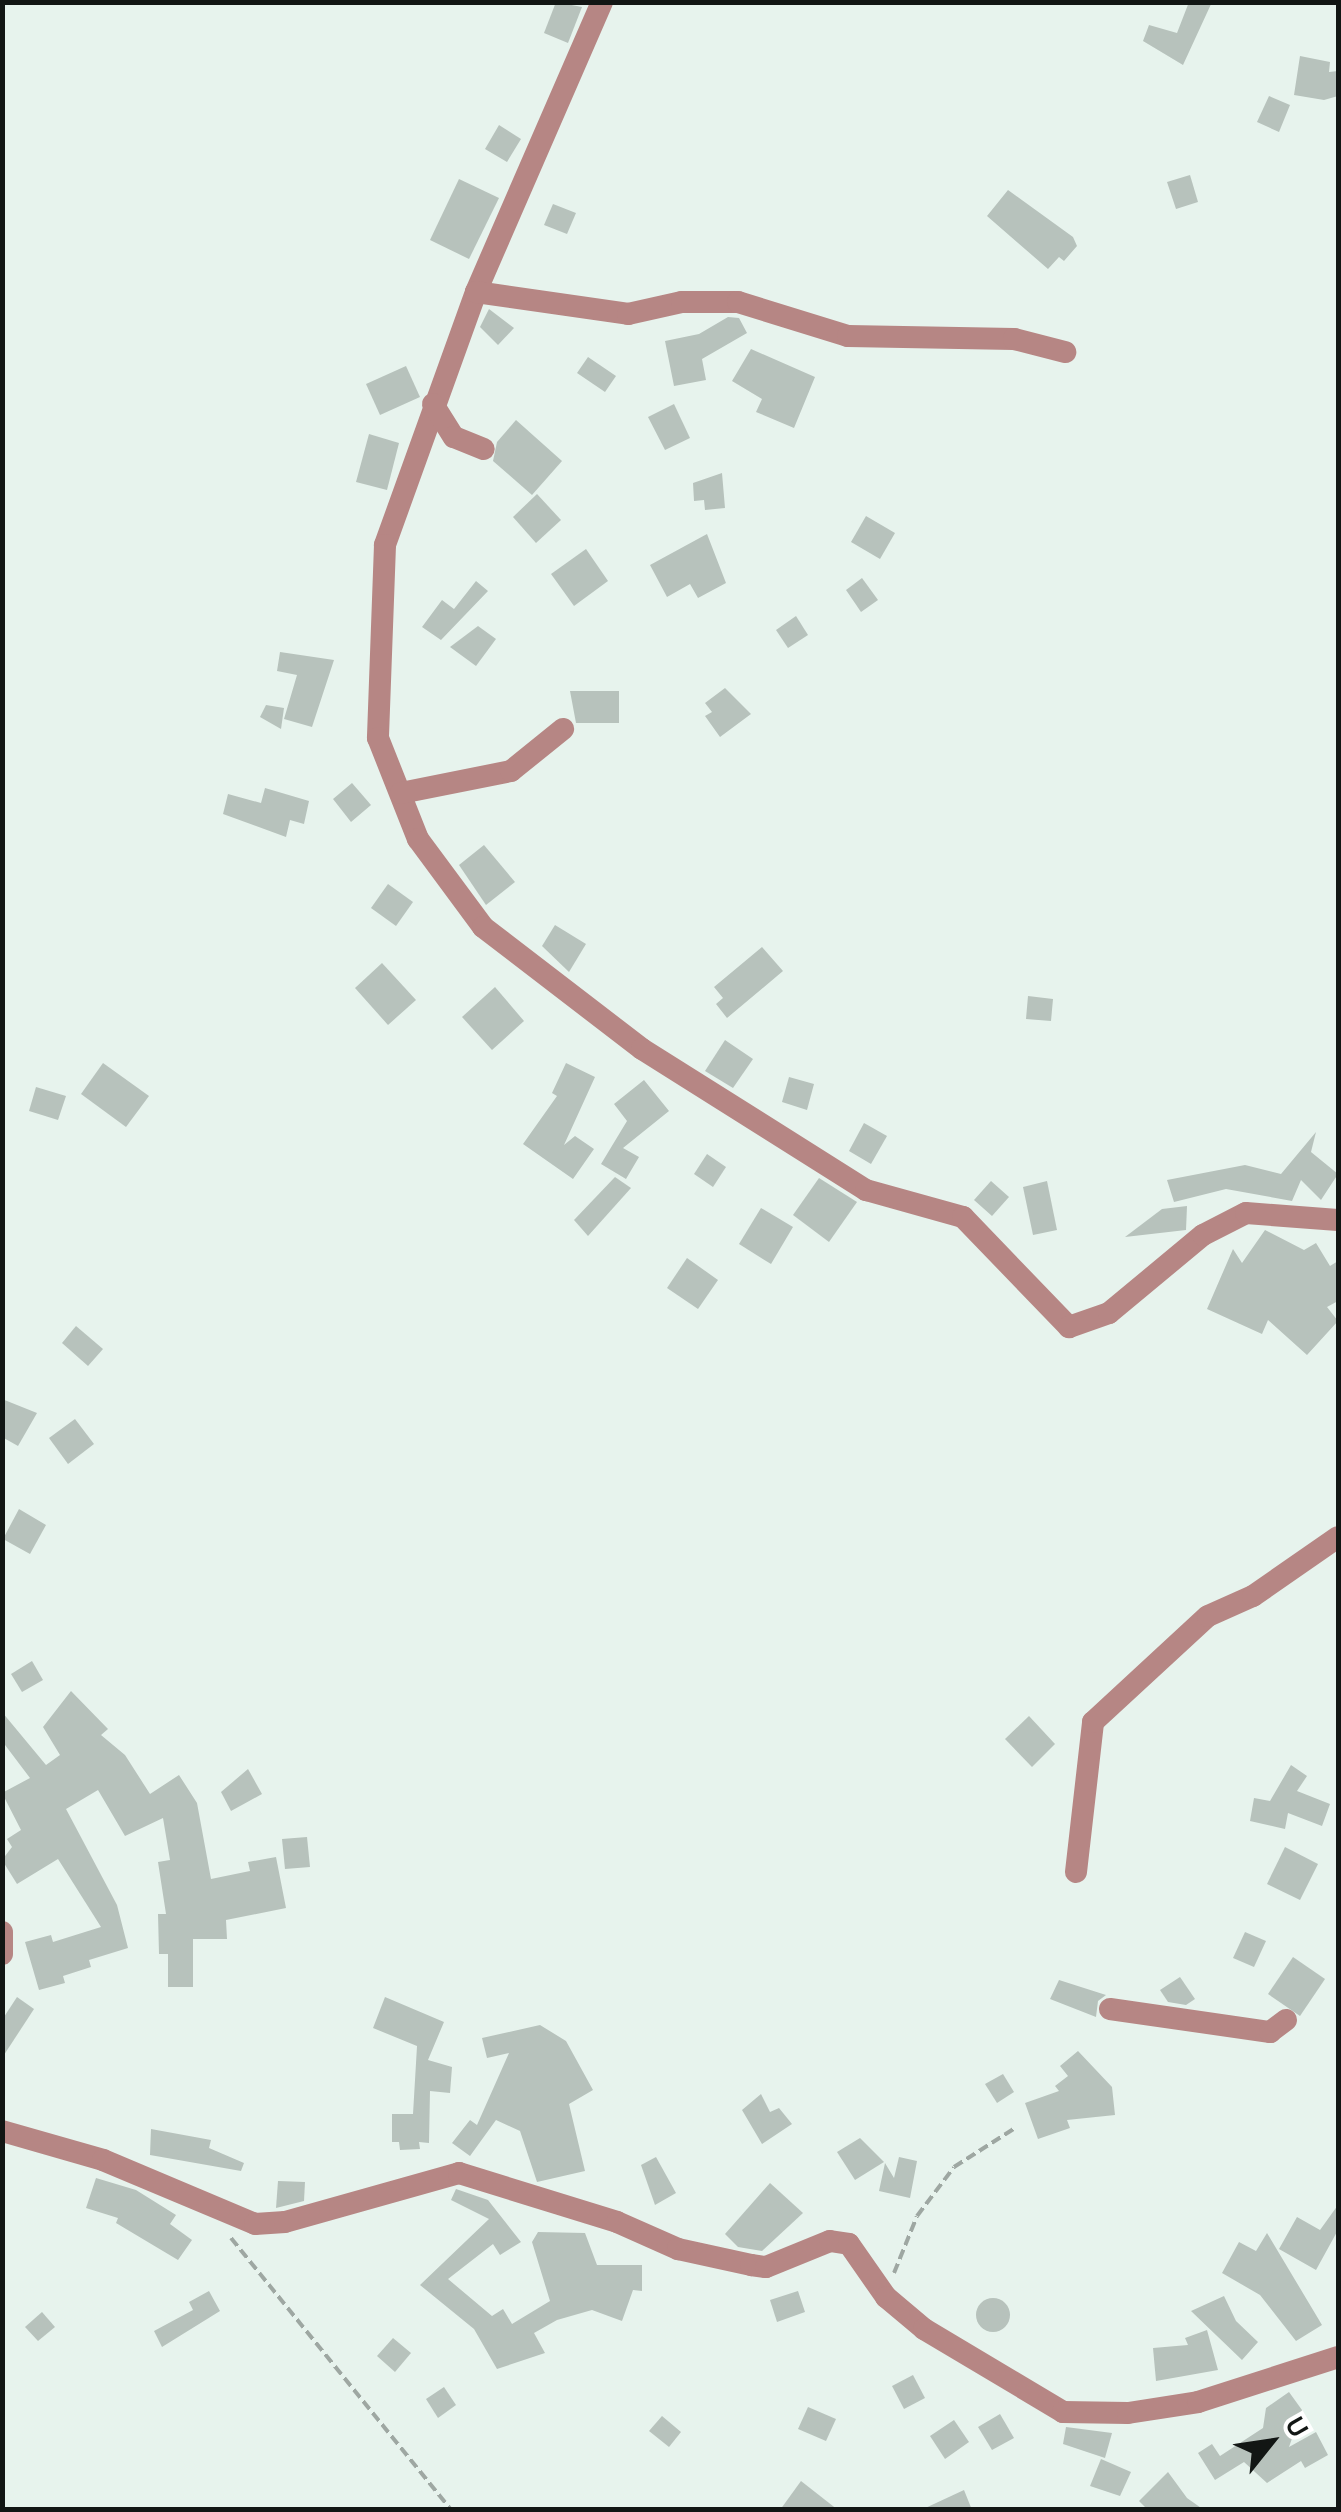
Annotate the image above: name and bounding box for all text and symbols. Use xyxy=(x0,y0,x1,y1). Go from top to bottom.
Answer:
north arrow xyxy=(1221,2392,1321,2492)
text: U xyxy=(1278,2410,1317,2443)

